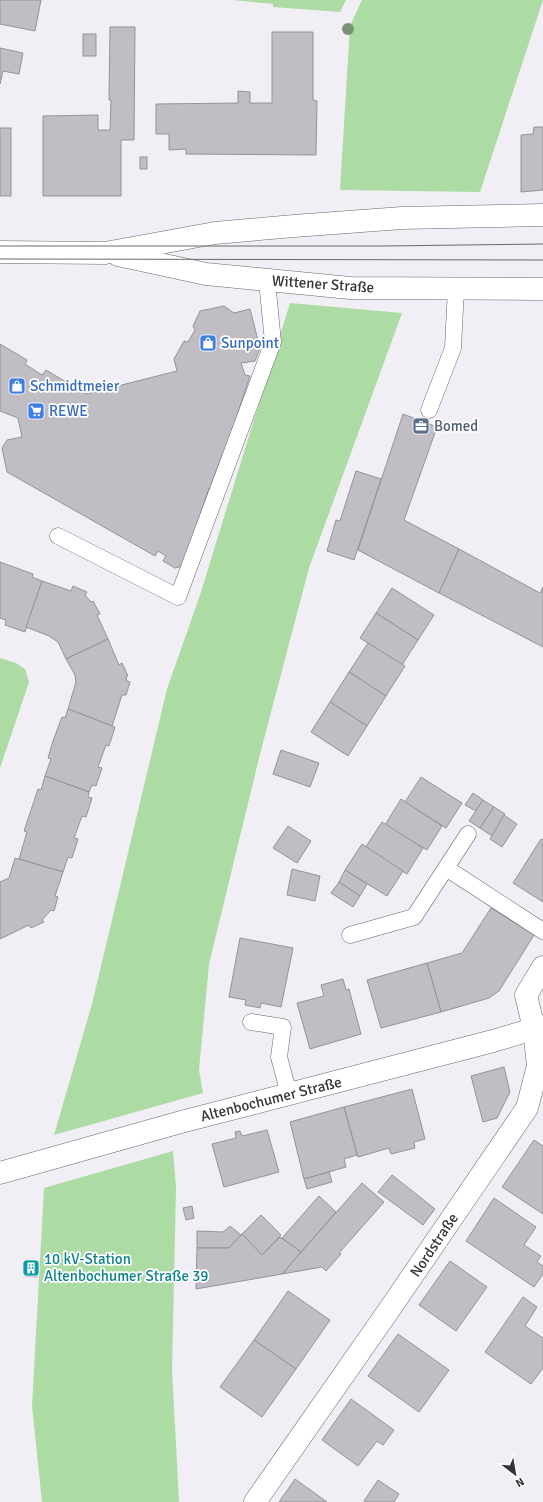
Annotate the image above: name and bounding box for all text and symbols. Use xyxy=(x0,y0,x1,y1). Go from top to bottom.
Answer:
street label: Wittener Straße xyxy=(271,271,375,297)
shop icon: Sunpoint xyxy=(198,333,218,353)
place label: Sunpoint xyxy=(221,334,279,352)
shop icon: Schmidtmeier xyxy=(7,376,27,396)
place label: Schmidtmeier xyxy=(30,377,120,395)
supermarket icon: REWE xyxy=(26,401,46,421)
place label: REWE xyxy=(49,402,88,420)
office icon: Bomed xyxy=(411,416,431,436)
place label: Bomed xyxy=(434,417,478,435)
street label: Altenbochumer Straße xyxy=(199,1073,343,1125)
street label: Nordstraße xyxy=(406,1210,462,1280)
place label: 10 kV-Station Altenbochumer Straße 39 xyxy=(44,1250,208,1285)
building icon: 10 kV-Station Altenbochumer Straße 39 xyxy=(21,1258,41,1278)
north arrow xyxy=(495,1454,535,1494)
text: N xyxy=(513,1475,527,1490)

